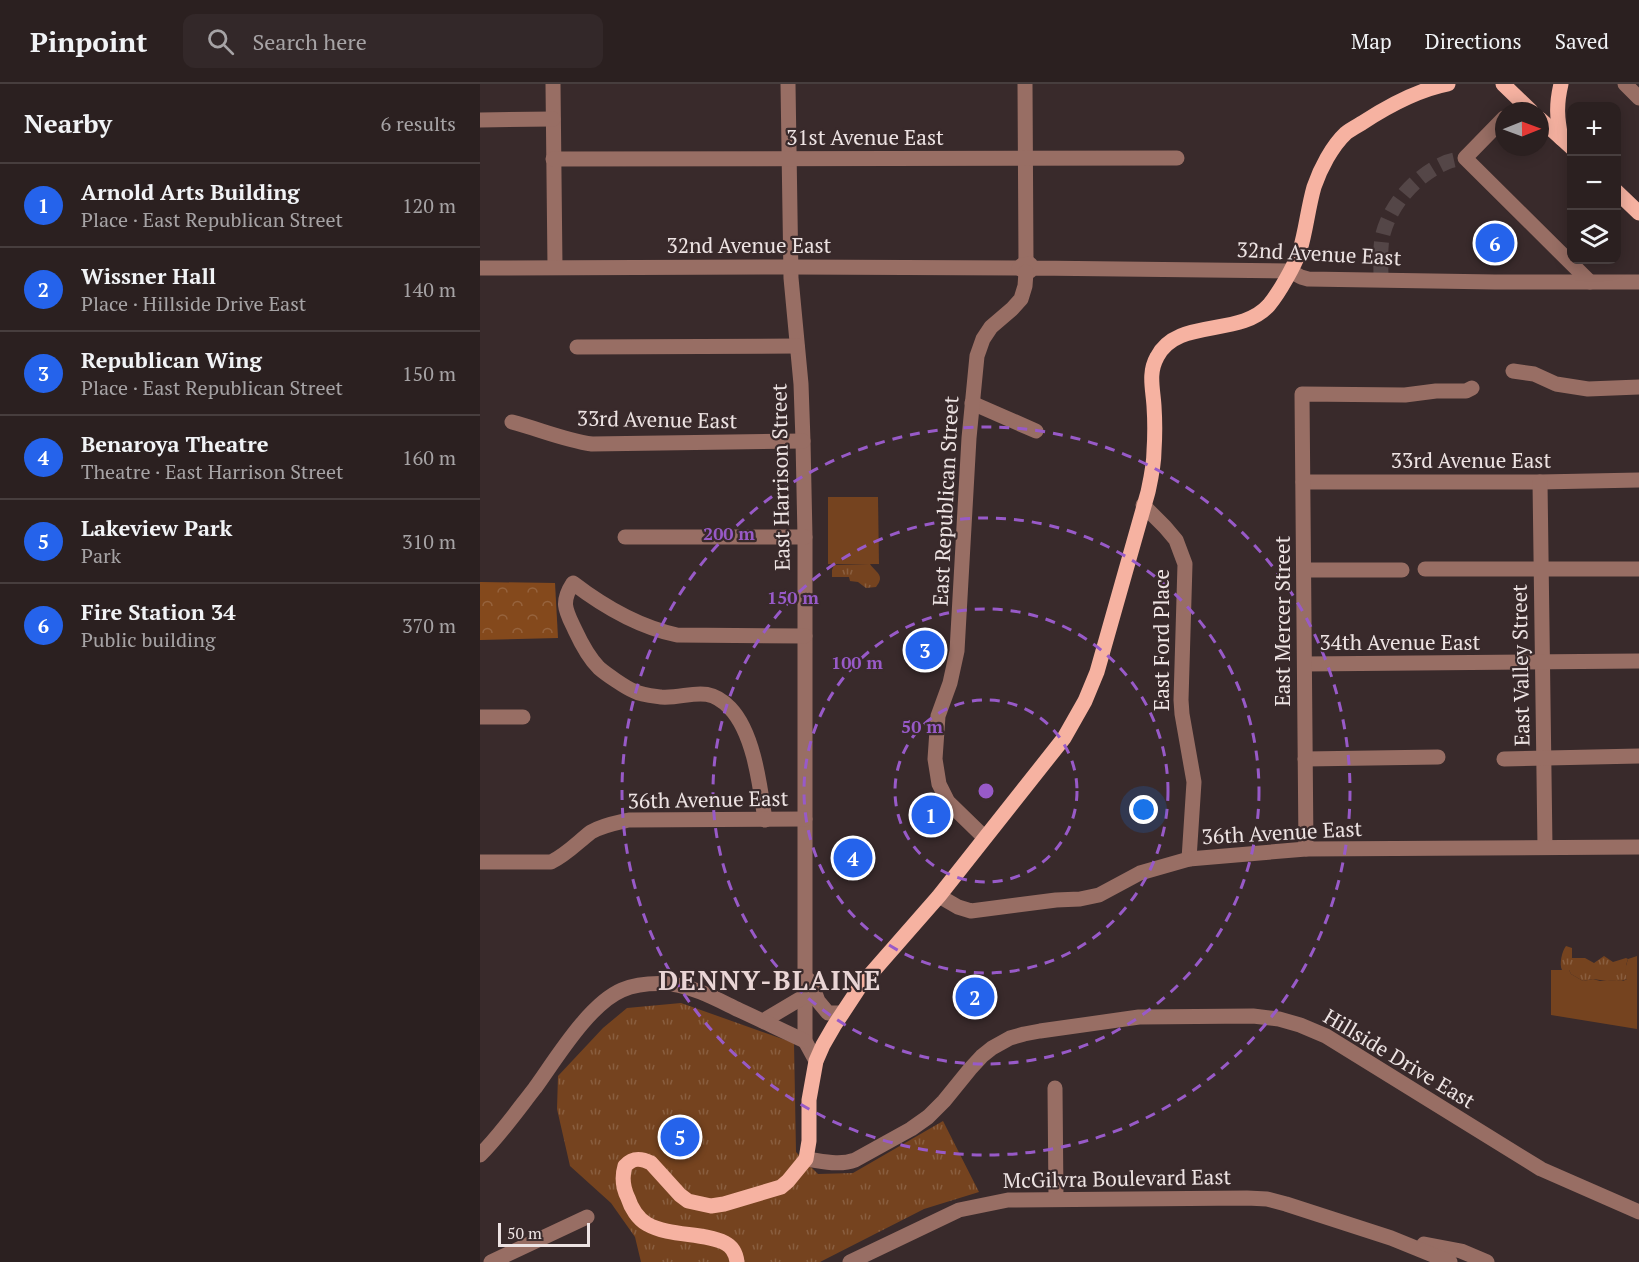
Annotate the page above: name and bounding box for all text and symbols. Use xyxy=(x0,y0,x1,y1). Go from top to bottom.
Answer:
search box xyxy=(183,14,603,68)
text: Pinpoint xyxy=(30,23,147,60)
icon: search xyxy=(204,25,237,58)
text: Search here xyxy=(252,27,367,56)
text: Map xyxy=(1351,27,1392,55)
text: Directions xyxy=(1425,27,1522,55)
text: Saved xyxy=(1555,27,1609,55)
north arrow xyxy=(1495,102,1549,156)
map controls xyxy=(1567,102,1621,264)
button: + xyxy=(1567,102,1621,156)
text: Nearby xyxy=(24,106,112,140)
text: 6 results xyxy=(381,110,456,137)
street label: 31st Avenue East xyxy=(786,123,944,151)
button: − xyxy=(1567,156,1621,210)
text: Arnold Arts Building xyxy=(81,177,300,206)
text: 1 xyxy=(38,192,49,219)
text: 120 m xyxy=(402,192,456,219)
text: Place · East Republican Street xyxy=(81,206,343,233)
button: layers xyxy=(1567,210,1621,264)
pin: 6 xyxy=(1476,220,1514,266)
street label: 32nd Avenue East xyxy=(667,231,832,259)
street label: 32nd Avenue East xyxy=(1236,235,1402,271)
text: Wissner Hall xyxy=(81,261,216,290)
text: 2 xyxy=(38,276,49,303)
text: 140 m xyxy=(402,276,456,303)
text: Place · Hillside Drive East xyxy=(81,290,306,317)
text: Republican Wing xyxy=(81,345,262,374)
text: 3 xyxy=(38,360,49,387)
text: 150 m xyxy=(402,360,456,387)
text: Place · East Republican Street xyxy=(81,374,343,401)
street label: East Harrison Street xyxy=(764,383,796,571)
street label: East Republican Street xyxy=(926,395,964,607)
street label: 33rd Avenue East xyxy=(577,404,738,434)
text: Benaroya Theatre xyxy=(81,429,268,458)
text: 4 xyxy=(38,444,49,471)
text: 160 m xyxy=(402,444,456,471)
street label: 33rd Avenue East xyxy=(1391,446,1551,474)
text: Theatre · East Harrison Street xyxy=(81,458,344,485)
text: Lakeview Park xyxy=(81,513,232,542)
text: 200 m xyxy=(703,521,755,545)
text: 5 xyxy=(38,528,49,555)
text: 310 m xyxy=(402,528,456,555)
street label: East Mercer Street xyxy=(1268,535,1296,706)
text: Park xyxy=(81,542,121,569)
street label: East Ford Place xyxy=(1147,569,1175,711)
street label: East Valley Street xyxy=(1505,584,1535,746)
text: 150 m xyxy=(767,585,819,609)
text: Fire Station 34 xyxy=(81,597,236,626)
text: 6 xyxy=(38,612,49,639)
text: 370 m xyxy=(402,612,456,639)
text: Public building xyxy=(81,626,215,653)
pin: 3 xyxy=(906,628,944,672)
street label: 34th Avenue East xyxy=(1320,628,1481,656)
text: 100 m xyxy=(831,650,883,674)
text: 50 m xyxy=(901,714,943,738)
centre of rings xyxy=(976,781,996,801)
street label: 36th Avenue East xyxy=(627,784,789,814)
pin: 1 xyxy=(912,792,950,838)
your location xyxy=(1129,795,1158,824)
street label: 36th Avenue East xyxy=(1201,814,1363,850)
pin: 4 xyxy=(834,836,872,880)
district label: DENNY-BLAINE xyxy=(658,962,882,998)
pin: 2 xyxy=(956,974,994,1020)
street label: Hillside Drive East xyxy=(1319,1002,1481,1115)
pin: 5 xyxy=(660,1114,700,1160)
street label: McGilvra Boulevard East xyxy=(1003,1162,1232,1194)
scale bar xyxy=(498,1220,590,1248)
text: 50 m xyxy=(507,1222,542,1244)

